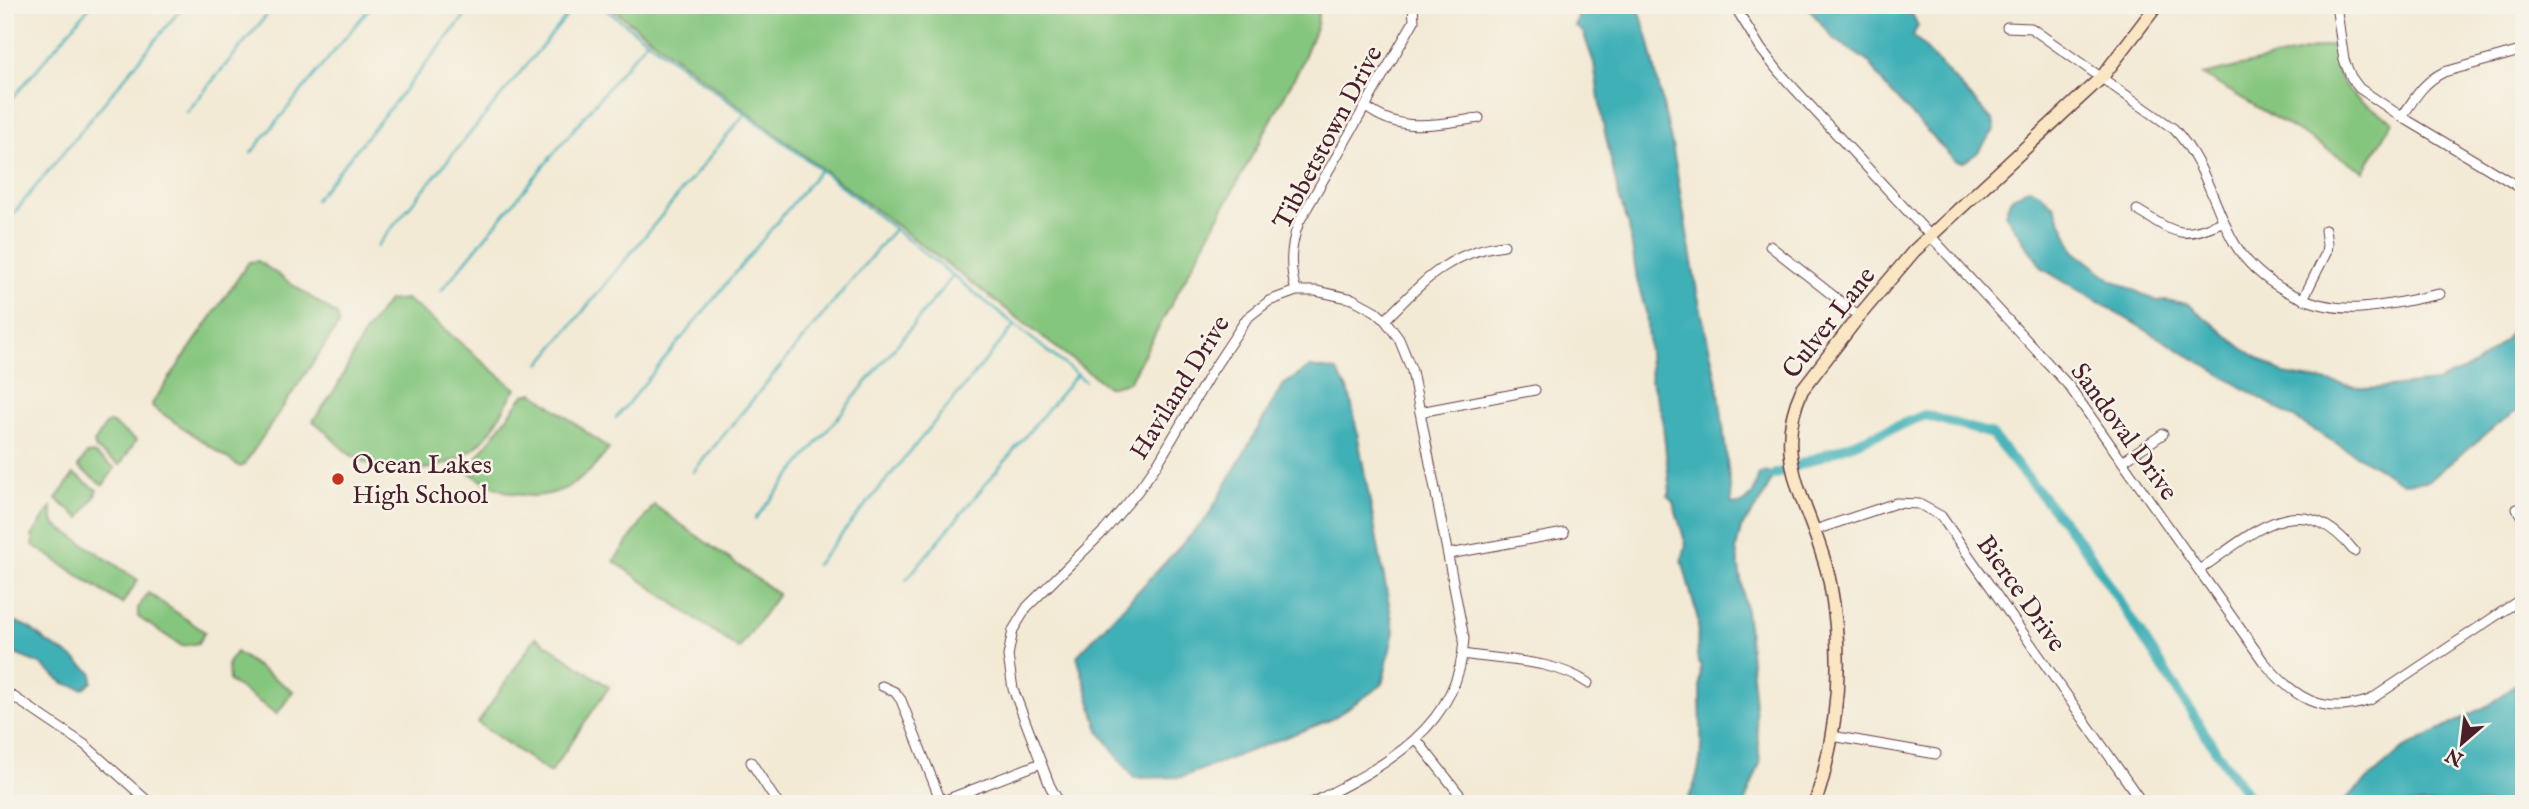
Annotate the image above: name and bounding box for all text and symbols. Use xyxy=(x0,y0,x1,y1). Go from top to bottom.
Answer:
street label: Tibbetstown Drive xyxy=(1266,40,1391,235)
street label: Culver Lane xyxy=(1775,260,1883,385)
street label: Haviland Drive xyxy=(1123,309,1238,466)
street label: Sandoval Drive xyxy=(2063,357,2185,507)
place label: Ocean Lakes High School xyxy=(352,449,492,512)
marker: Ocean Lakes High School xyxy=(330,471,346,487)
street label: Bierce Drive xyxy=(1969,529,2073,659)
north arrow xyxy=(2428,708,2498,778)
text: N xyxy=(2442,742,2469,771)

